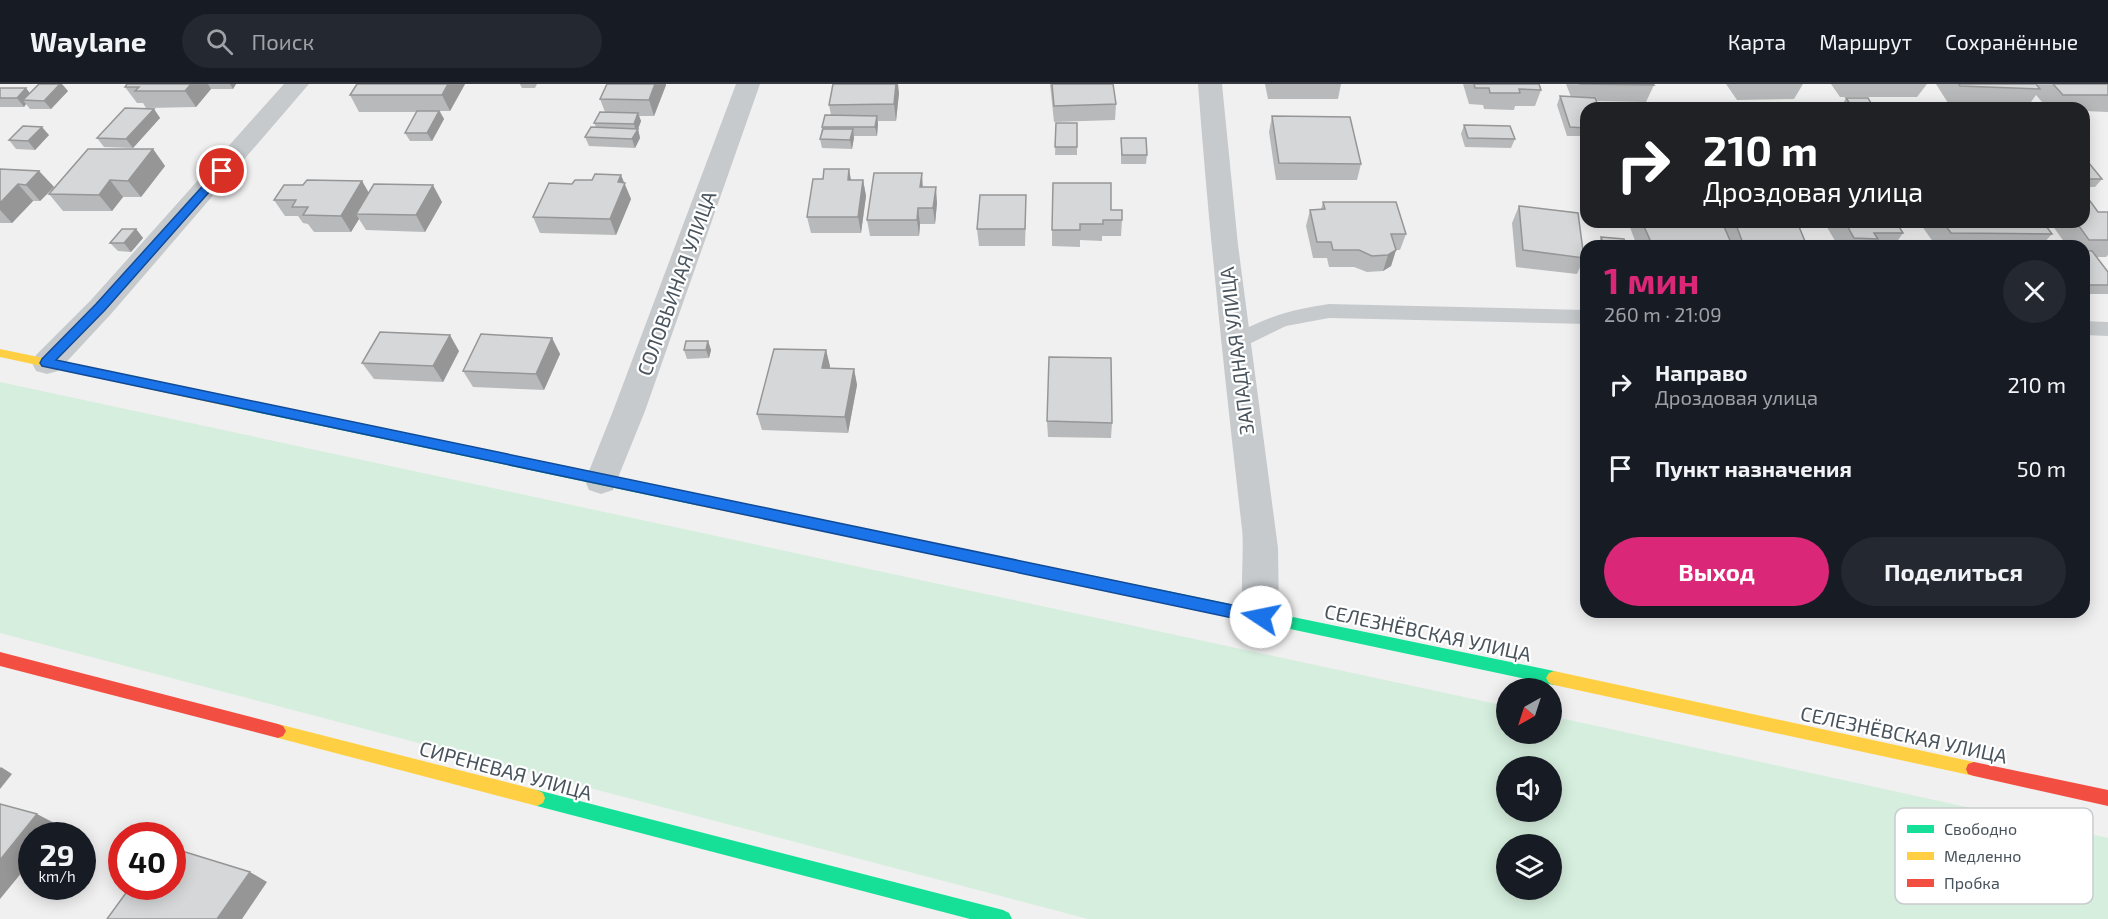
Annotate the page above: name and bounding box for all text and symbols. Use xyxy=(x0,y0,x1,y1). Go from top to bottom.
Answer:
search box xyxy=(182,14,602,68)
text: Waylane xyxy=(30,24,146,58)
icon: search xyxy=(203,25,236,58)
text: Поиск xyxy=(251,28,314,54)
text: Карта xyxy=(1728,29,1786,54)
text: Маршрут xyxy=(1819,29,1912,54)
text: Сохранённые xyxy=(1945,29,2078,54)
text: 210 m xyxy=(1703,124,1818,174)
icon: right xyxy=(1604,126,1682,204)
pin xyxy=(196,145,247,196)
icon: arrive xyxy=(205,154,238,187)
text: Дроздовая улица xyxy=(1703,175,1923,207)
street label: СОЛОВЬИНАЯ УЛИЦА xyxy=(631,187,721,379)
text: 1 мин xyxy=(1604,258,1699,301)
button: close xyxy=(2003,260,2066,323)
street label: ЗАПАДНАЯ УЛИЦА xyxy=(1214,265,1258,436)
text: 260 m · 21:09 xyxy=(1604,302,1722,326)
text: Направо xyxy=(1655,359,1748,385)
icon: right xyxy=(1604,368,1637,401)
text: 210 m xyxy=(2007,371,2066,397)
text: Дроздовая улица xyxy=(1655,385,1818,409)
icon: arrive xyxy=(1604,452,1637,485)
text: Пункт назначения xyxy=(1655,455,1852,481)
text: 50 m xyxy=(2017,455,2066,481)
button: Выход xyxy=(1604,537,1829,606)
button: Поделиться xyxy=(1841,537,2066,606)
position arrow xyxy=(1229,585,1293,649)
street label: СЕЛЕЗНЁВСКАЯ УЛИЦА xyxy=(1322,598,1534,666)
north arrow xyxy=(1496,678,1562,744)
map controls xyxy=(1496,678,1562,900)
street label: СЕЛЕЗНЁВСКАЯ УЛИЦА xyxy=(1798,700,2010,768)
street label: СИРЕНЕВАЯ УЛИЦА xyxy=(417,735,596,805)
button: sound xyxy=(1496,756,1562,822)
legend xyxy=(1895,808,2093,904)
text: Свободно xyxy=(1944,819,2017,838)
speed limit sign: 40 xyxy=(108,822,186,900)
button: layers xyxy=(1496,834,1562,900)
text: 29 xyxy=(39,836,75,872)
text: Медленно xyxy=(1944,846,2021,865)
text: km/h xyxy=(38,867,76,885)
text: Пробка xyxy=(1944,873,2000,892)

